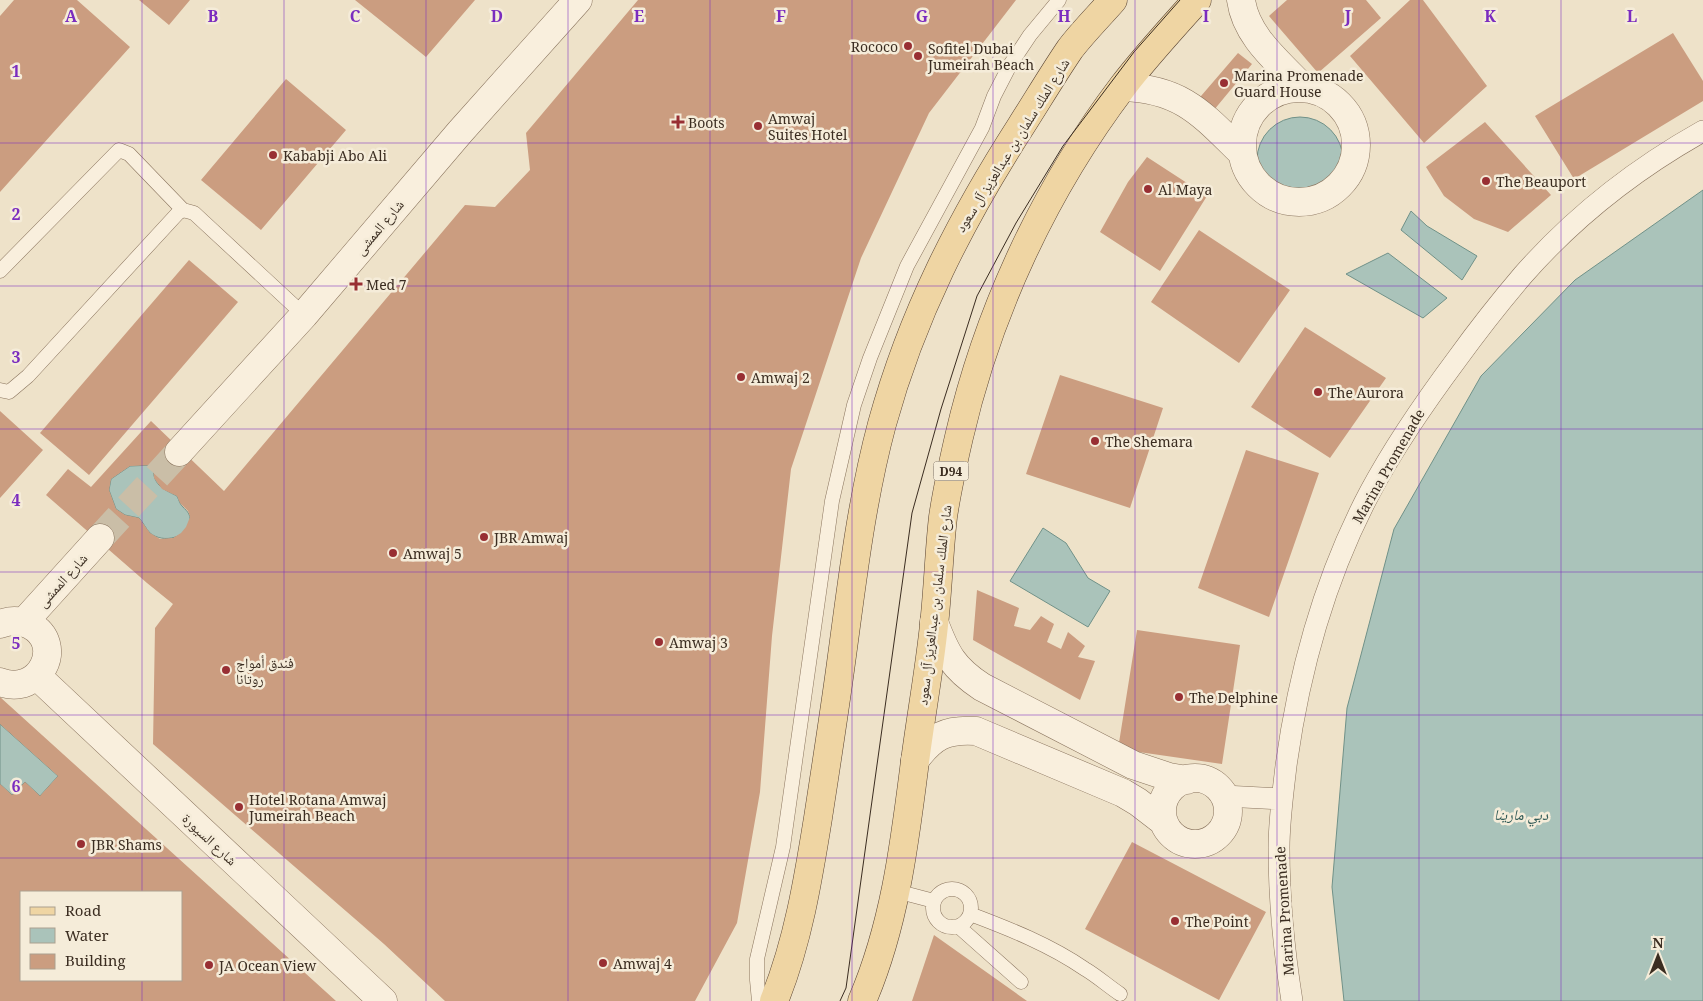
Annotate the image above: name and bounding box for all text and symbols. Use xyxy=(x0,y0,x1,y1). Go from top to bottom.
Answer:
text: A xyxy=(65,5,78,27)
text: B xyxy=(208,5,219,27)
text: C xyxy=(350,5,361,27)
text: D xyxy=(491,5,503,27)
text: E xyxy=(634,5,644,27)
text: F xyxy=(776,5,786,27)
text: G xyxy=(916,5,928,27)
text: H xyxy=(1057,5,1071,27)
text: I xyxy=(1203,5,1209,27)
text: J xyxy=(1344,5,1352,27)
text: K xyxy=(1484,5,1496,27)
text: L xyxy=(1627,5,1637,27)
place label: Rococo xyxy=(851,37,898,56)
place label: Sofitel Dubai Jumeirah Beach xyxy=(927,39,1034,74)
marker: Rococo xyxy=(902,40,914,52)
marker: Sofitel Dubai Jumeirah Beach xyxy=(912,50,924,62)
street label: شارع الملك سلمان بن عبدالعزيز آل سعود xyxy=(951,55,1074,236)
text: 1 xyxy=(11,60,21,82)
place label: Marina Promenade Guard House xyxy=(1234,66,1364,101)
marker: Marina Promenade Guard House xyxy=(1218,77,1230,89)
place label: Amwaj Suites Hotel xyxy=(768,109,848,144)
place label: Boots xyxy=(688,113,725,132)
marker: Boots xyxy=(672,116,684,128)
marker: Amwaj Suites Hotel xyxy=(752,120,764,132)
place label: Kababji Abo Ali xyxy=(283,146,387,165)
marker: Kababji Abo Ali xyxy=(267,149,279,161)
place label: The Beauport xyxy=(1496,172,1586,191)
marker: The Beauport xyxy=(1480,175,1492,187)
place label: Al Maya xyxy=(1158,180,1212,199)
marker: Al Maya xyxy=(1142,183,1154,195)
street label: شارع الممشى xyxy=(350,195,409,259)
text: 2 xyxy=(11,203,21,225)
place label: Med 7 xyxy=(366,275,407,294)
marker: Med 7 xyxy=(350,278,362,290)
text: 3 xyxy=(11,346,21,368)
place label: Amwaj 2 xyxy=(751,368,810,387)
marker: Amwaj 2 xyxy=(735,371,747,383)
place label: The Aurora xyxy=(1328,383,1404,402)
marker: The Aurora xyxy=(1312,386,1324,398)
street label: Marina Promenade xyxy=(1347,405,1429,527)
place label: The Shemara xyxy=(1105,432,1193,451)
marker: The Shemara xyxy=(1089,435,1101,447)
road number: D94 xyxy=(934,462,968,481)
text: 4 xyxy=(11,489,21,511)
street label: شارع الملك سلمان بن عبدالعزيز آل سعود xyxy=(912,504,957,706)
place label: JBR Amwaj xyxy=(493,528,568,547)
marker: JBR Amwaj xyxy=(478,531,490,543)
place label: Amwaj 5 xyxy=(403,544,462,563)
marker: Amwaj 5 xyxy=(387,547,399,559)
street label: شارع الممشى xyxy=(33,549,92,612)
text: 5 xyxy=(11,632,21,654)
place label: Amwaj 3 xyxy=(669,633,728,652)
marker: Amwaj 3 xyxy=(653,636,665,648)
place label: فندق أمواج روتانا xyxy=(236,653,294,688)
marker: فندق أمواج روتانا xyxy=(220,664,232,676)
place label: The Delphine xyxy=(1189,688,1278,707)
marker: The Delphine xyxy=(1173,691,1185,703)
text: 6 xyxy=(11,775,21,797)
place label: Hotel Rotana Amwaj Jumeirah Beach xyxy=(248,790,386,825)
marker: Hotel Rotana Amwaj Jumeirah Beach xyxy=(233,801,245,813)
water label: دبي مارينا xyxy=(1494,804,1549,827)
street label: شارع السيورة xyxy=(178,809,242,870)
place label: JBR Shams xyxy=(90,835,162,854)
marker: JBR Shams xyxy=(75,838,87,850)
street label: Marina Promenade xyxy=(1270,846,1298,976)
legend xyxy=(20,891,182,981)
text: Road xyxy=(65,900,101,920)
place label: The Point xyxy=(1185,912,1249,931)
marker: The Point xyxy=(1169,915,1181,927)
text: Water xyxy=(65,925,108,945)
north arrow xyxy=(1633,931,1683,981)
text: N xyxy=(1652,933,1664,952)
text: Building xyxy=(65,950,126,970)
place label: Amwaj 4 xyxy=(613,954,672,973)
place label: JA Ocean View xyxy=(218,956,317,975)
marker: Amwaj 4 xyxy=(597,957,609,969)
marker: JA Ocean View xyxy=(203,959,215,971)

